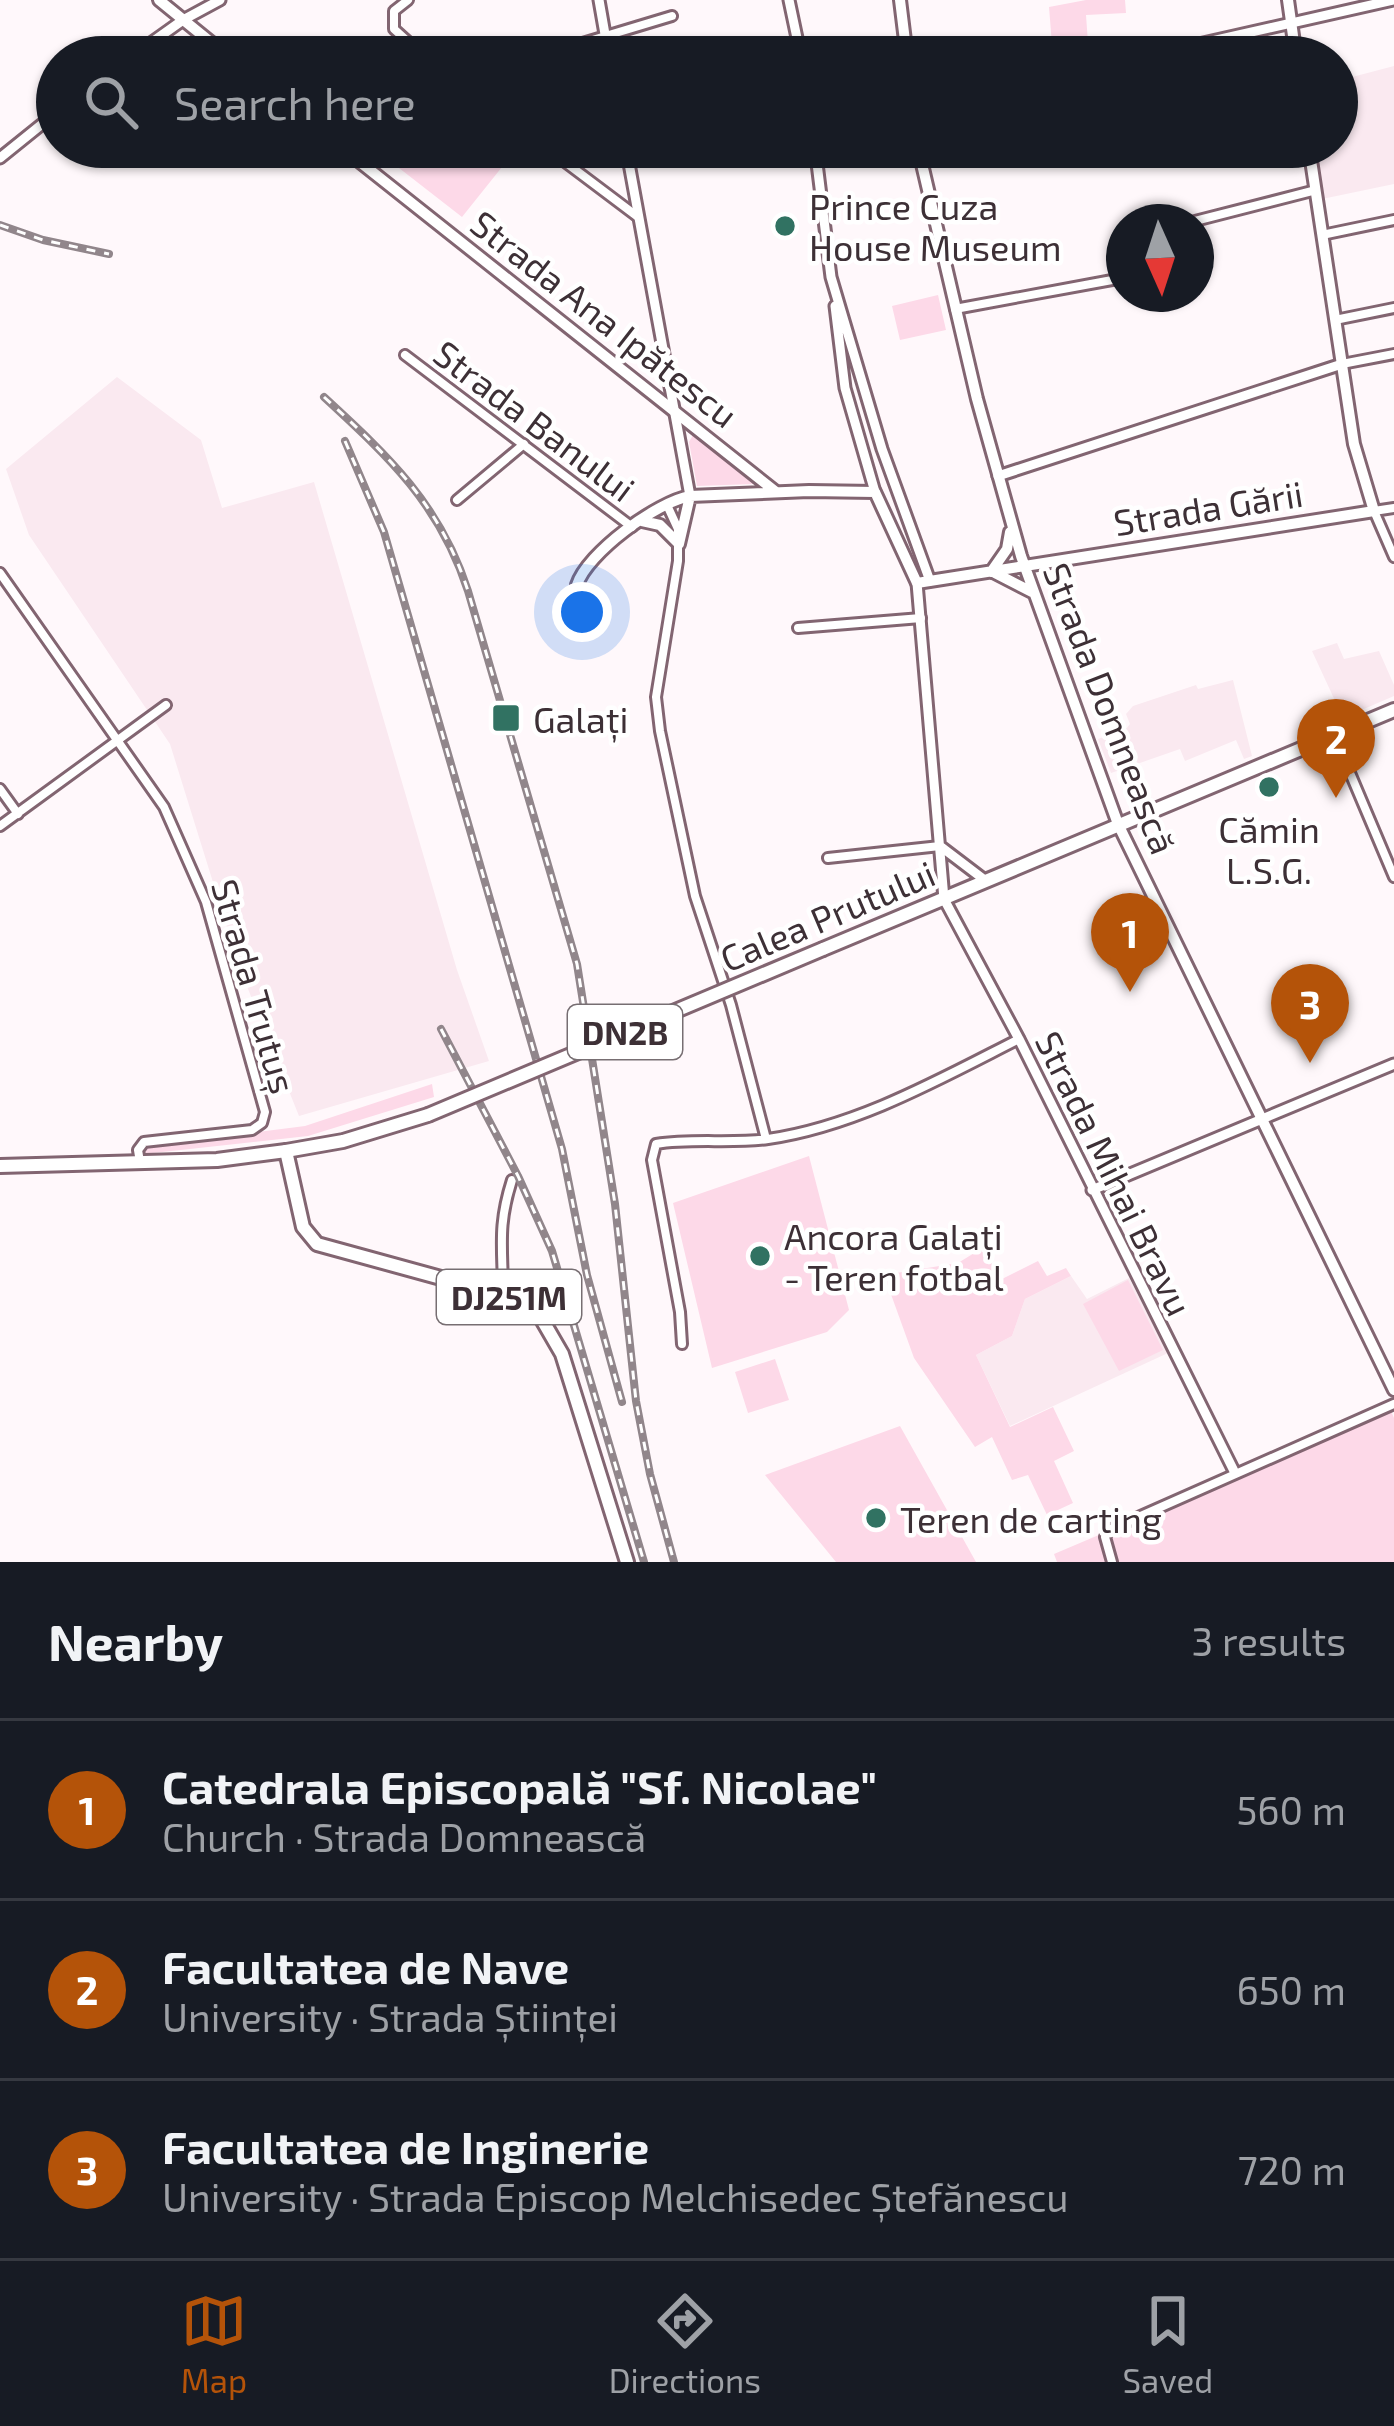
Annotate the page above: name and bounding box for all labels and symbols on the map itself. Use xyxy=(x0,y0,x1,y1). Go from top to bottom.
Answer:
place label: Prince Cuza House Museum xyxy=(809,184,1061,268)
street label: Strada Ana Ipătescu xyxy=(463,201,747,435)
north arrow xyxy=(1106,204,1214,312)
marker: Prince Cuza House Museum xyxy=(772,213,798,239)
street label: Strada Banului xyxy=(426,331,644,509)
street label: Strada Gării xyxy=(1110,471,1306,543)
street label: Strada Domnească xyxy=(1036,557,1186,859)
your location xyxy=(552,582,612,642)
place label: Galați xyxy=(533,697,628,743)
pin: 2 xyxy=(1297,699,1375,798)
marker: Galați xyxy=(490,702,522,734)
marker: Cămin L.S.G. xyxy=(1256,774,1282,800)
place label: Cămin L.S.G. xyxy=(1218,807,1320,891)
street label: Calea Prutului xyxy=(713,851,941,979)
street label: Strada Trutuș xyxy=(201,874,306,1099)
pin: 1 xyxy=(1091,893,1169,992)
pin: 3 xyxy=(1271,964,1349,1063)
road number: DN2B xyxy=(568,1005,682,1059)
street label: Strada Mihai Bravu xyxy=(1028,1024,1202,1322)
place label: Ancora Galați - Teren fotbal xyxy=(784,1214,1004,1298)
marker: Ancora Galați - Teren fotbal xyxy=(747,1243,773,1269)
road number: DJ251M xyxy=(437,1270,581,1324)
place label: Teren de carting xyxy=(900,1497,1162,1540)
marker: Teren de carting xyxy=(863,1505,889,1531)

